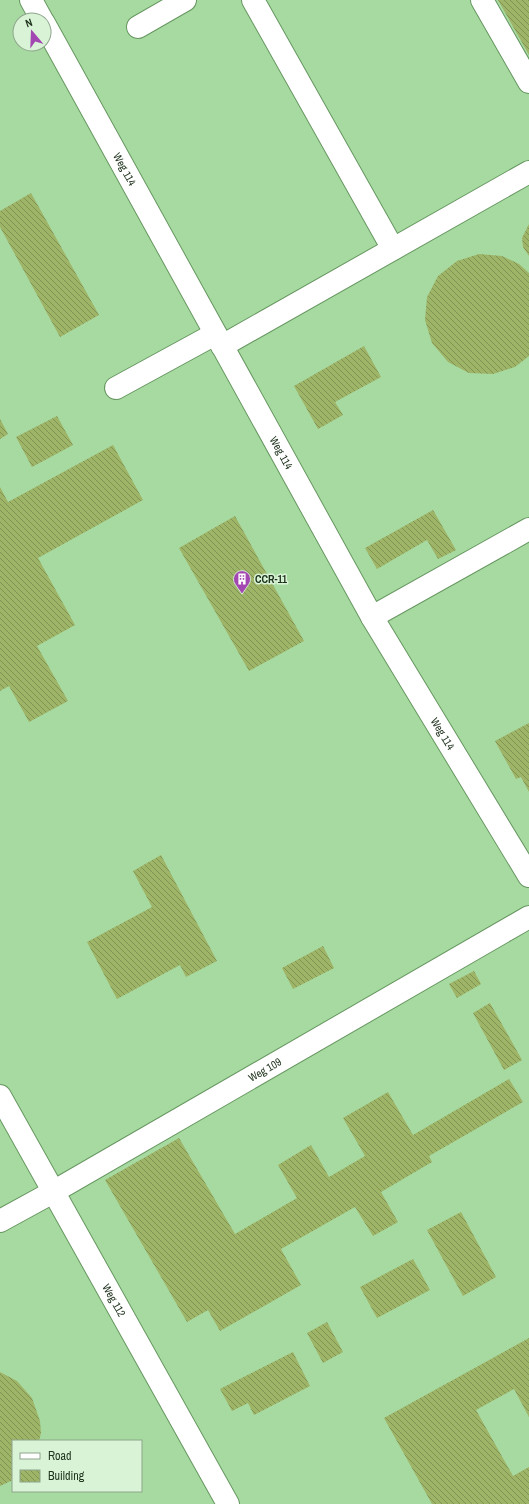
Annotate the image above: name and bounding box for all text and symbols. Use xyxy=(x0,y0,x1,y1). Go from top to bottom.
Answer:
north arrow xyxy=(12,12,52,52)
text: N xyxy=(23,15,34,30)
street label: Weg 114 xyxy=(110,150,139,188)
street label: Weg 114 xyxy=(267,434,296,472)
building icon: CCR-11 xyxy=(232,569,252,594)
place label: CCR-11 xyxy=(255,572,287,586)
street label: Weg 114 xyxy=(428,715,458,752)
street label: Weg 109 xyxy=(246,1055,284,1085)
street label: Weg 112 xyxy=(99,1281,129,1319)
legend xyxy=(12,1440,142,1492)
text: Road xyxy=(48,1448,72,1464)
text: Building xyxy=(48,1468,85,1484)

